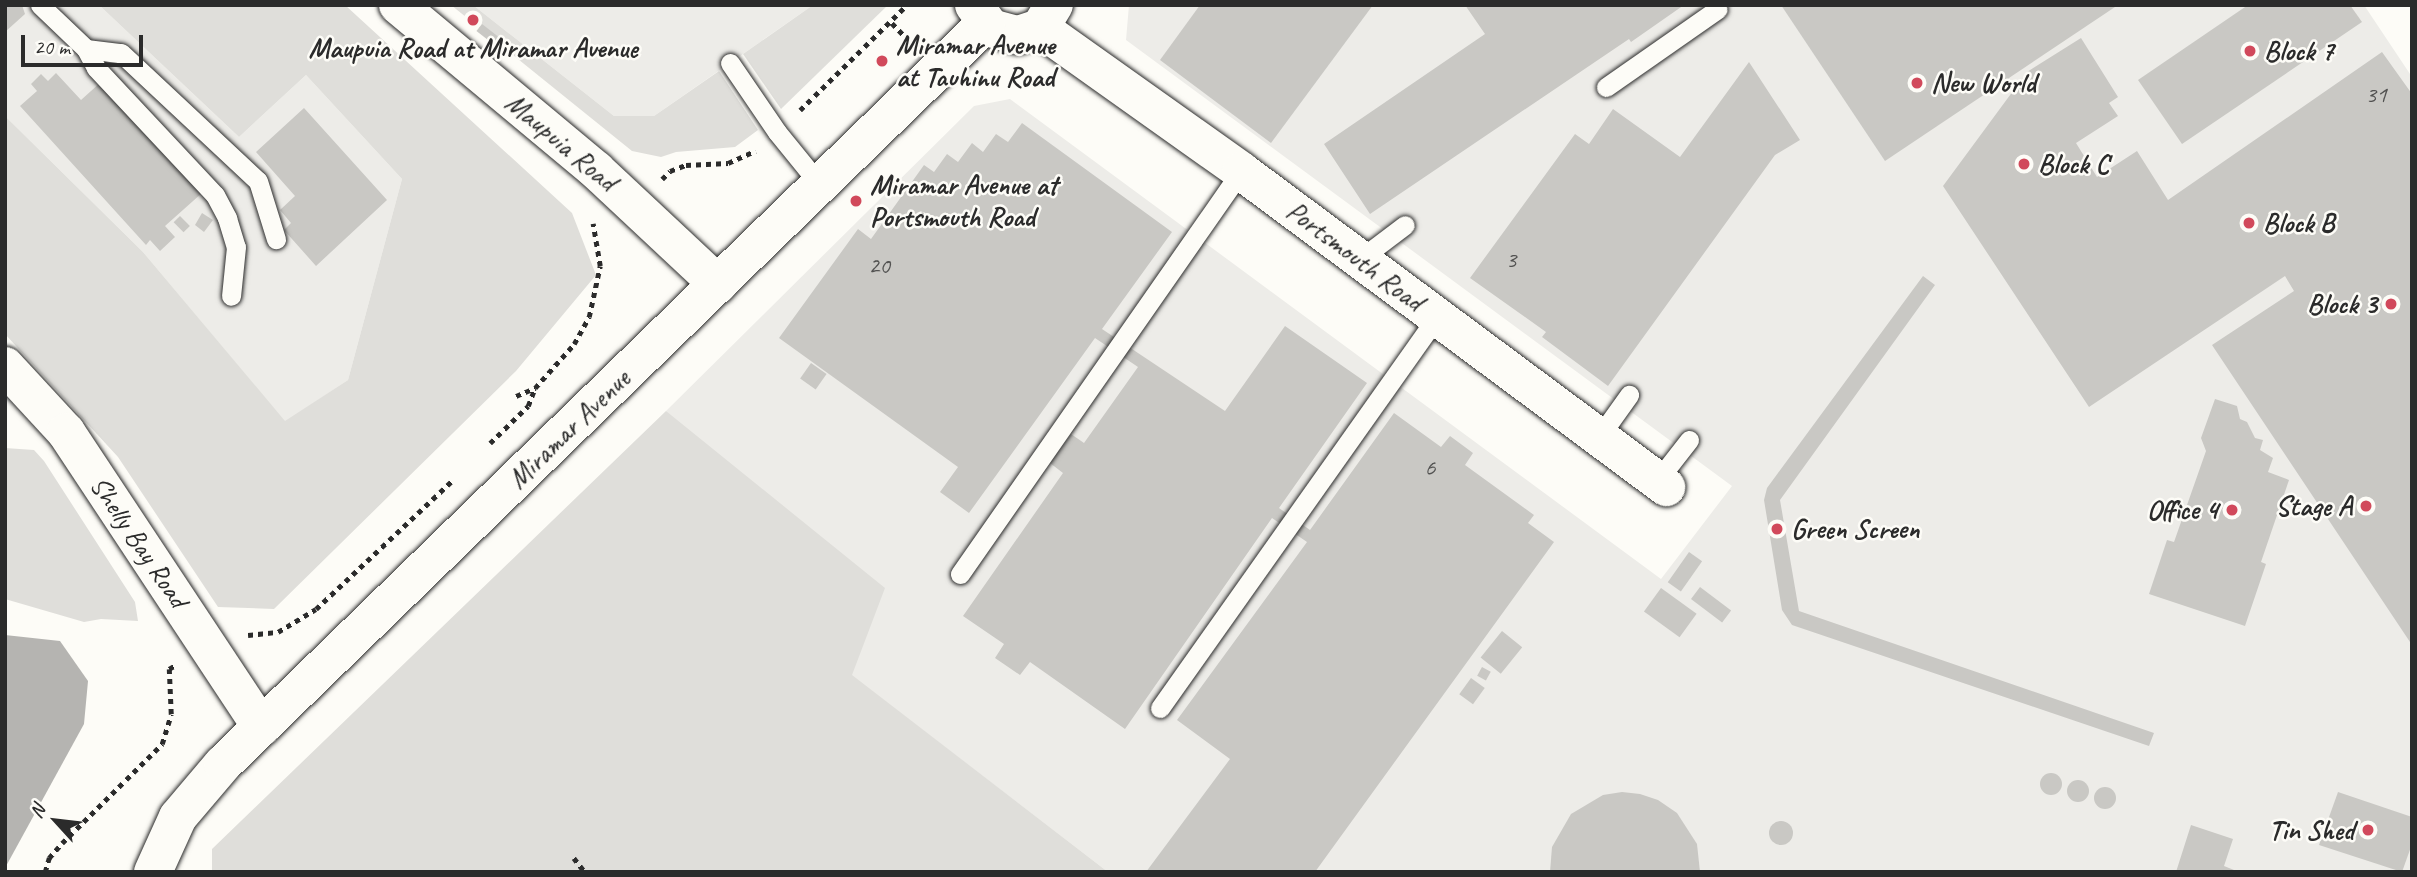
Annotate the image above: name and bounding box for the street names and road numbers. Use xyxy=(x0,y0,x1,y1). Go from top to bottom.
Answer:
street label: Maupuia Road xyxy=(499,86,623,198)
street label: Portsmouth Road xyxy=(1280,194,1430,318)
street label: Miramar Avenue xyxy=(501,362,637,496)
street label: Shelly Bay Road xyxy=(83,470,195,614)

